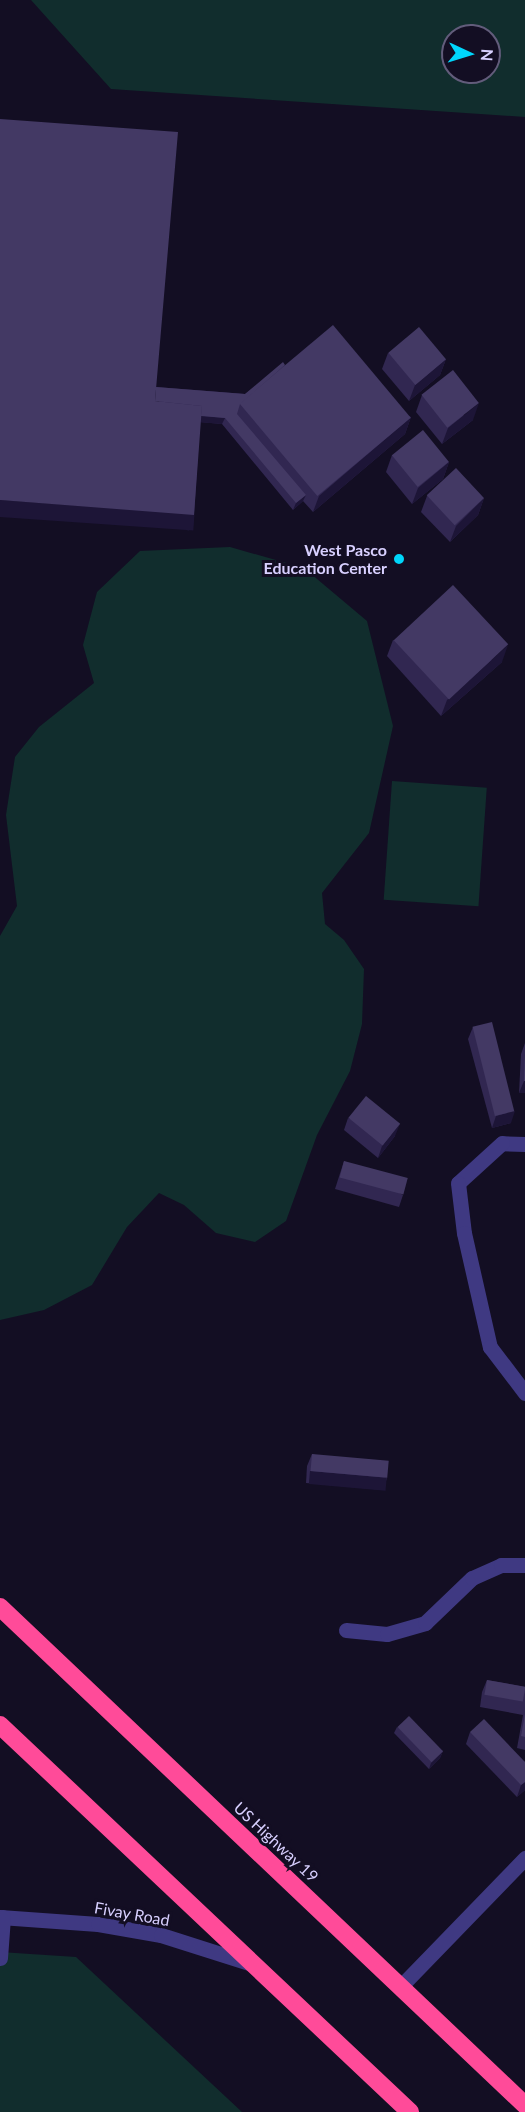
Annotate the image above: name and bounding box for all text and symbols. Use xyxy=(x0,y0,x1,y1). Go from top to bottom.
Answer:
north arrow xyxy=(441,24,501,84)
text: N xyxy=(478,48,497,62)
place label: West Pasco Education Center xyxy=(264,540,387,578)
marker: West Pasco Education Center xyxy=(392,552,406,566)
street label: US Highway 19 xyxy=(230,1798,322,1886)
street label: Fivay Road xyxy=(93,1898,171,1930)

